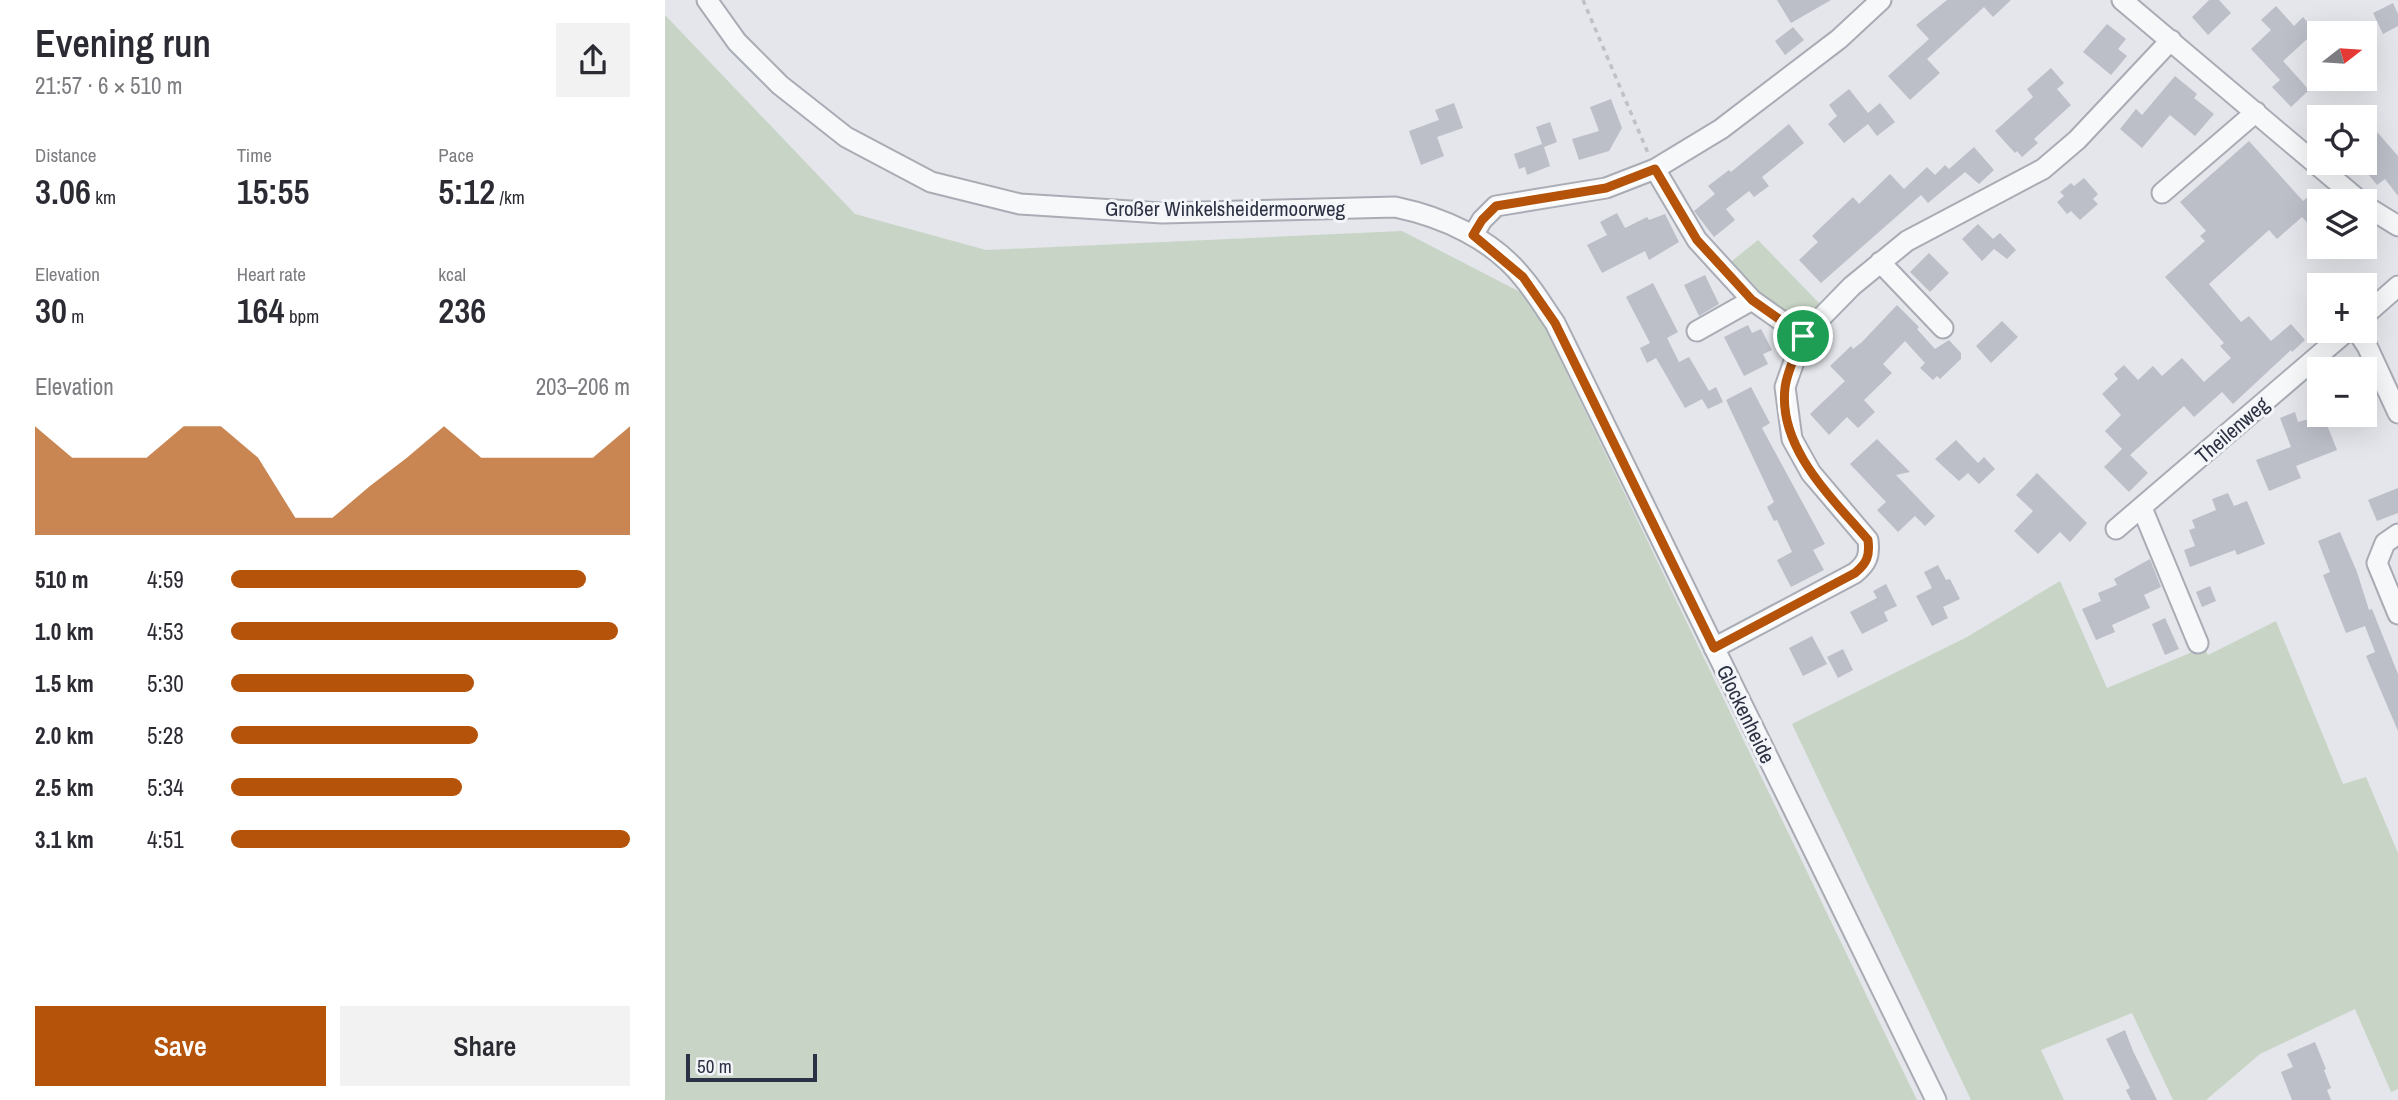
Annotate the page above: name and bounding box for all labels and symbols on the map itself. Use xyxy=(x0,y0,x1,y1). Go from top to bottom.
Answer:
north arrow xyxy=(2307,21,2377,91)
street label: Großer Winkelsheidermoorweg xyxy=(1105,194,1346,223)
pin xyxy=(1773,306,1833,366)
street label: Theilenweg xyxy=(2189,390,2275,470)
street label: Glockenheide xyxy=(1710,660,1782,768)
scale bar xyxy=(686,1051,817,1083)

